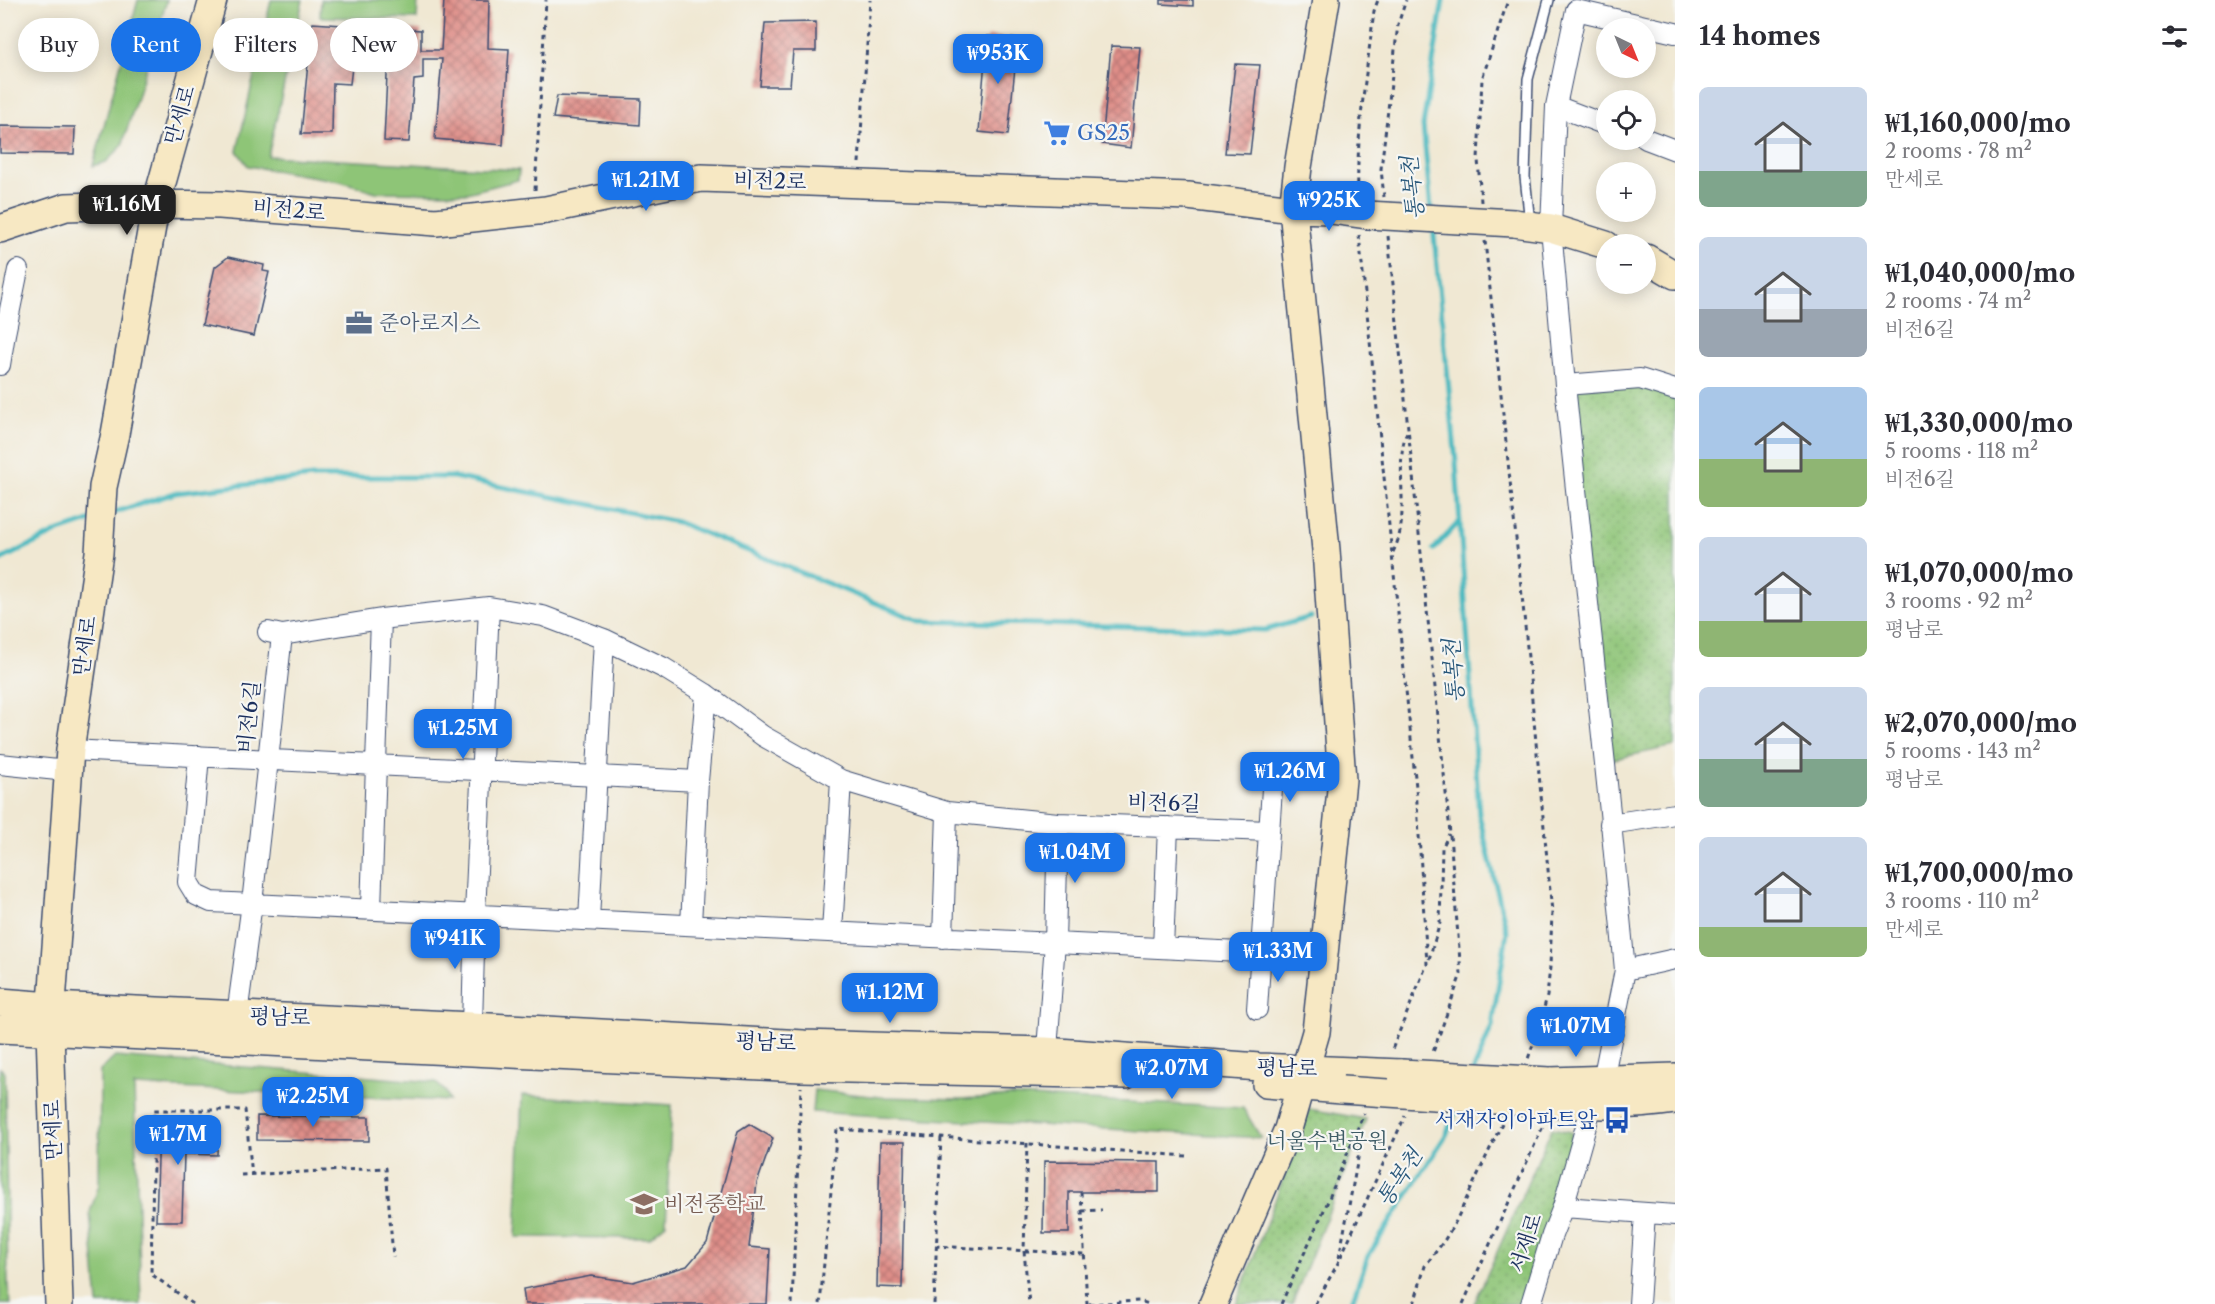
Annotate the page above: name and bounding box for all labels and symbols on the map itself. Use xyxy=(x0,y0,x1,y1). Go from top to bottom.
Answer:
north arrow xyxy=(1596,18,1656,78)
pin: ₩953K xyxy=(956,34,1040,85)
street label: 만세로 xyxy=(159,82,200,148)
supermarket icon: GS25 xyxy=(1042,118,1072,148)
place label: GS25 xyxy=(1077,120,1130,145)
water label: 통복천 xyxy=(1396,153,1429,221)
pin: ₩1.21M xyxy=(597,161,695,212)
street label: 비전2로 xyxy=(733,167,807,194)
pin: ₩925K xyxy=(1287,181,1371,232)
pin: ₩1.16M xyxy=(78,185,176,236)
street label: 비전2로 xyxy=(252,194,326,225)
office icon: 준아로지스 xyxy=(344,308,374,338)
place label: 준아로지스 xyxy=(379,310,480,335)
street label: 만세로 xyxy=(68,614,101,678)
water label: 통복천 xyxy=(1438,636,1469,704)
street label: 비전6길 xyxy=(232,679,265,755)
pin: ₩1.25M xyxy=(414,709,512,760)
pin: ₩1.26M xyxy=(1241,752,1339,803)
street label: 비전6길 xyxy=(1127,789,1201,816)
pin: ₩1.04M xyxy=(1026,833,1124,884)
pin: ₩941K xyxy=(413,919,497,970)
pin: ₩1.33M xyxy=(1229,932,1327,983)
pin: ₩1.12M xyxy=(841,973,939,1024)
street label: 평남로 xyxy=(249,1003,311,1030)
pin: ₩1.07M xyxy=(1527,1007,1625,1058)
street label: 평남로 xyxy=(735,1027,797,1056)
pin: ₩2.07M xyxy=(1123,1049,1221,1100)
street label: 평남로 xyxy=(1256,1054,1318,1081)
pin: ₩2.25M xyxy=(264,1077,362,1128)
street label: 만세로 xyxy=(39,1099,66,1161)
bus stop icon: 서재자이아파트앞 xyxy=(1602,1105,1632,1135)
place label: 서재자이아파트앞 xyxy=(1435,1107,1598,1132)
pin: ₩1.7M xyxy=(136,1115,220,1166)
park label: 너울수변공원 xyxy=(1266,1128,1388,1153)
water label: 통복천 xyxy=(1371,1142,1429,1211)
school or university icon: 비전중학교 xyxy=(629,1189,659,1219)
place label: 비전중학교 xyxy=(664,1191,765,1216)
street label: 서재로 xyxy=(1504,1210,1547,1276)

